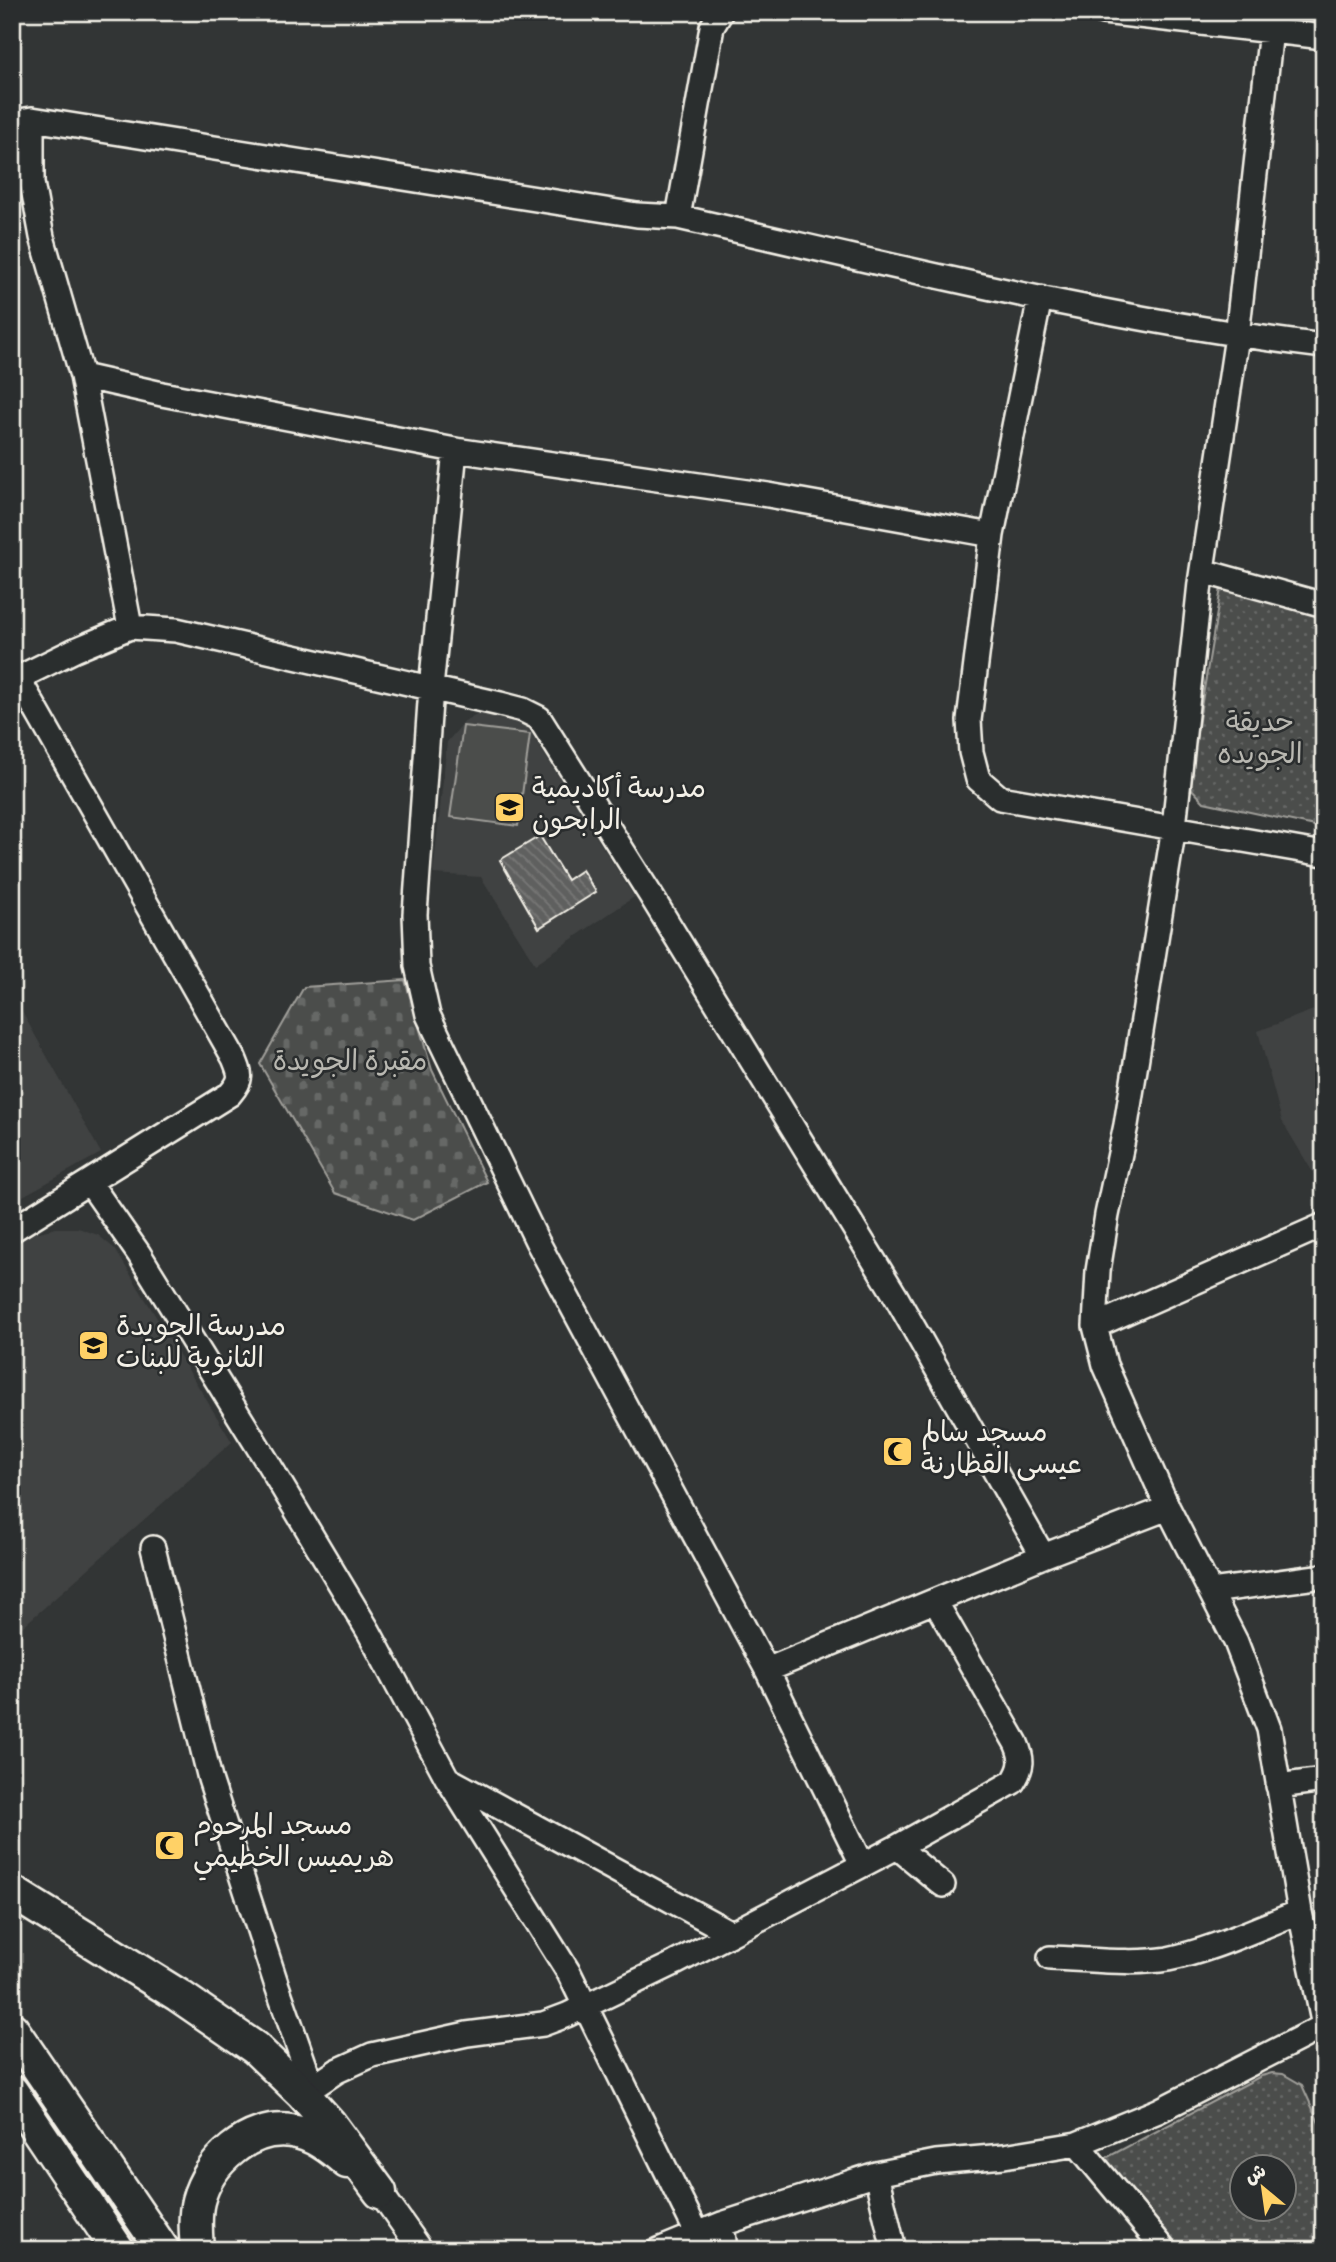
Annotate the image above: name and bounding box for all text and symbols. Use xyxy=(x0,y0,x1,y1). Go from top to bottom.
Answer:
park label: حديقة الجويده xyxy=(1217,706,1303,778)
place label: مدرسة أكاديمية الرابحون xyxy=(532,772,706,844)
school or university icon: مدرسة أكاديمية الرابحون xyxy=(492,791,526,825)
park label: مقبرة الجويدة xyxy=(273,1045,427,1085)
place label: مدرسة الجويدة الثانوية للبنات xyxy=(116,1310,286,1382)
school or university icon: مدرسة الجويدة الثانوية للبنات xyxy=(76,1329,110,1363)
place label: مسجد سالم عيسى القطارنة xyxy=(921,1416,1082,1488)
mosque icon: مسجد سالم عيسى القطارنة xyxy=(881,1435,915,1469)
place label: مسجد المرحوم هريميس الخطيمي xyxy=(193,1809,395,1881)
mosque icon: مسجد المرحوم هريميس الخطيمي xyxy=(153,1828,187,1862)
north arrow xyxy=(1228,2154,1298,2224)
text: ش xyxy=(1241,2159,1272,2193)

